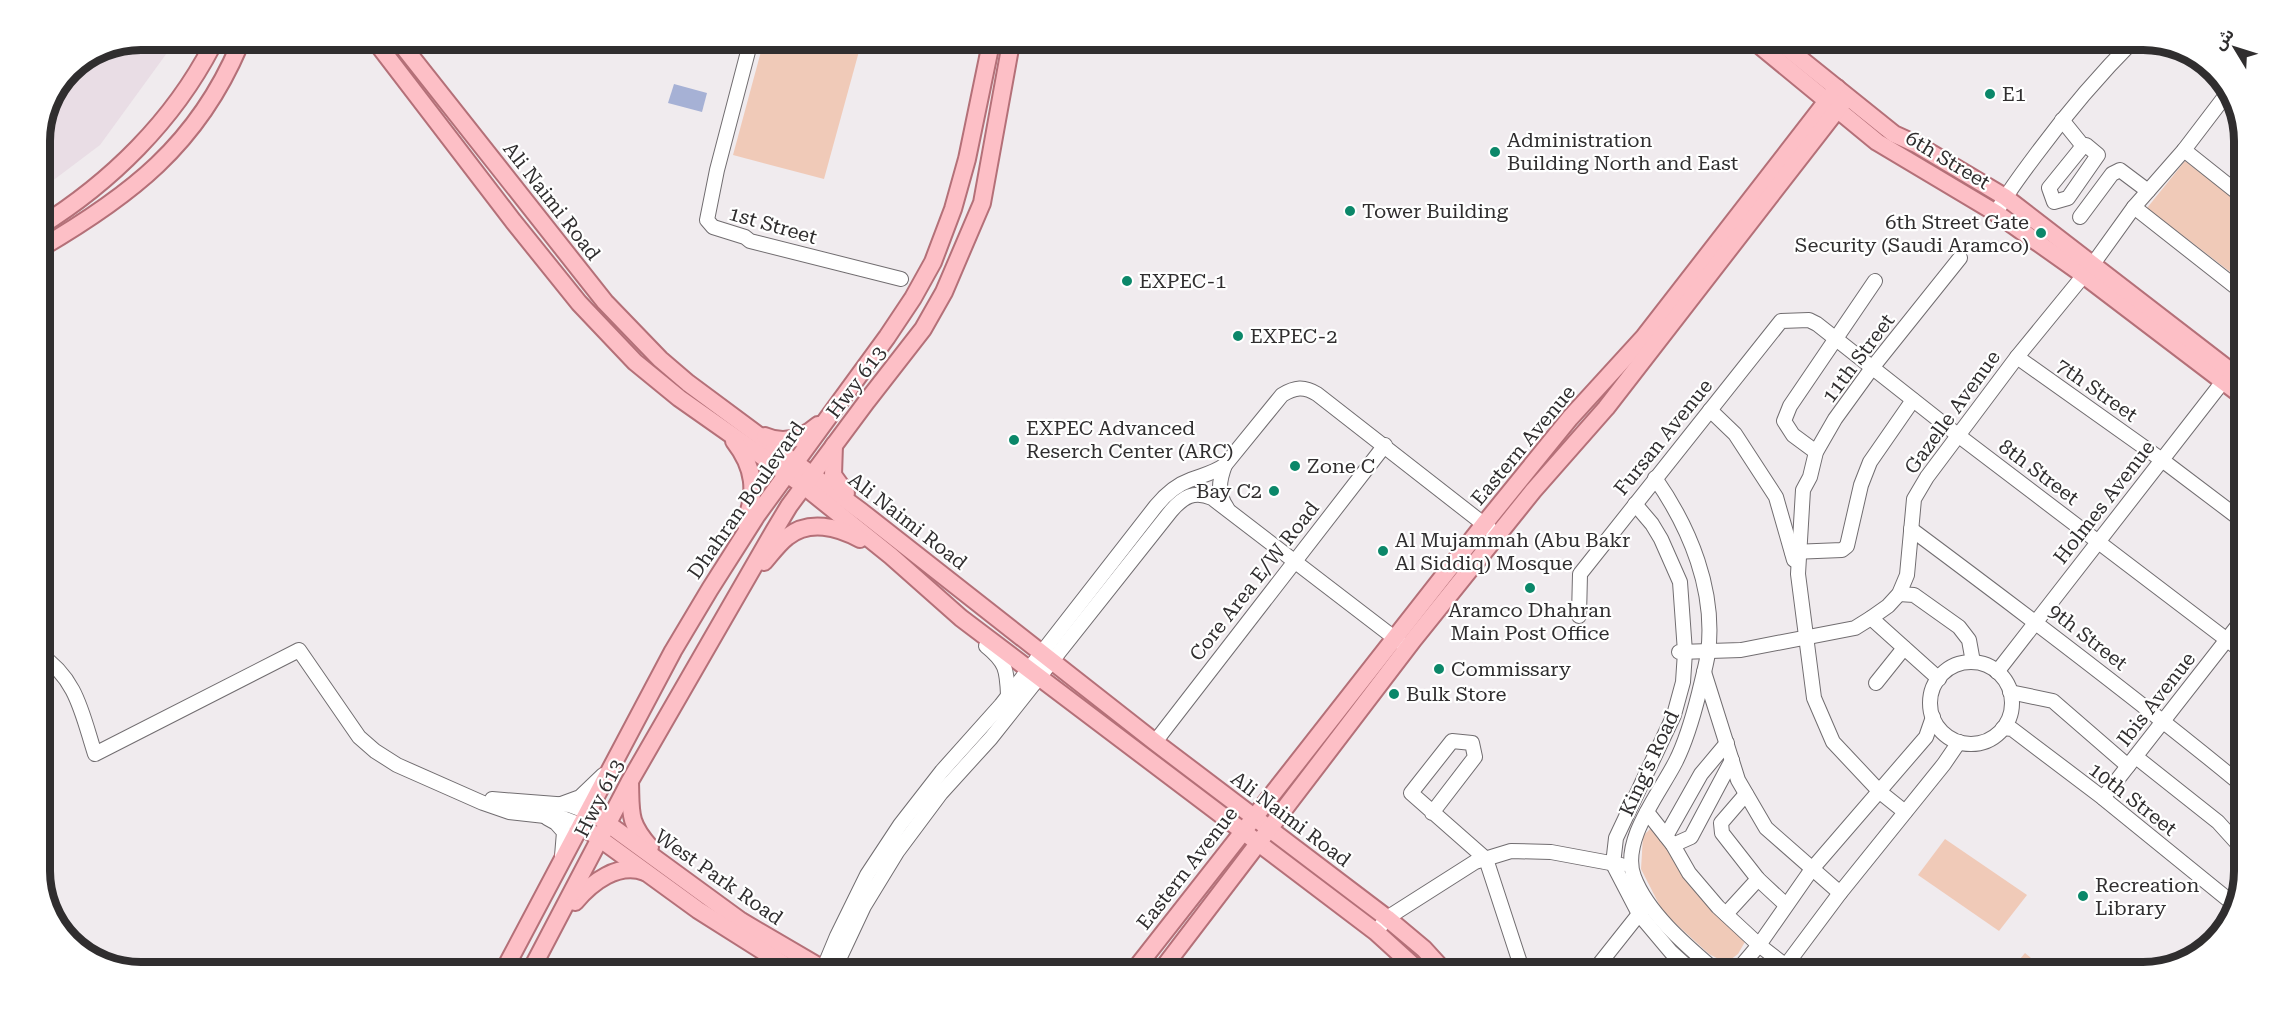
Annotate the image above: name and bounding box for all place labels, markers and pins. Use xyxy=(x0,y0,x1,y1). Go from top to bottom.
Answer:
place label: E1 xyxy=(2002,82,2026,106)
marker: E1 xyxy=(1983,87,1997,101)
place label: Administration Building North and East xyxy=(1507,128,1739,175)
marker: Administration Building North and East xyxy=(1488,145,1502,159)
place label: Tower Building xyxy=(1362,199,1509,223)
marker: Tower Building xyxy=(1343,204,1357,218)
place label: 6th Street Gate Security (Saudi Aramco) xyxy=(1795,210,2029,257)
marker: 6th Street Gate Security (Saudi Aramco) xyxy=(2034,226,2048,240)
place label: EXPEC-1 xyxy=(1139,269,1226,293)
marker: EXPEC-1 xyxy=(1120,274,1134,288)
place label: EXPEC-2 xyxy=(1250,324,1337,348)
marker: EXPEC-2 xyxy=(1231,329,1245,343)
place label: EXPEC Advanced Reserch Center (ARC) xyxy=(1026,416,1233,463)
marker: EXPEC Advanced Reserch Center (ARC) xyxy=(1007,433,1021,447)
place label: Zone C xyxy=(1307,454,1375,478)
marker: Zone C xyxy=(1288,459,1302,473)
place label: Bay C2 xyxy=(1196,479,1262,503)
marker: Bay C2 xyxy=(1267,484,1281,498)
place label: Al Mujammah (Abu Bakr Al Siddiq) Mosque xyxy=(1395,528,1630,575)
marker: Al Mujammah (Abu Bakr Al Siddiq) Mosque xyxy=(1376,544,1390,558)
marker: Aramco Dhahran Main Post Office xyxy=(1523,581,1537,595)
place label: Aramco Dhahran Main Post Office xyxy=(1448,598,1612,645)
place label: Commissary xyxy=(1451,657,1571,681)
marker: Commissary xyxy=(1432,662,1446,676)
place label: Bulk Store xyxy=(1406,682,1506,706)
marker: Bulk Store xyxy=(1387,687,1401,701)
place label: Recreation Library xyxy=(2095,873,2200,920)
marker: Recreation Library xyxy=(2076,889,2090,903)

